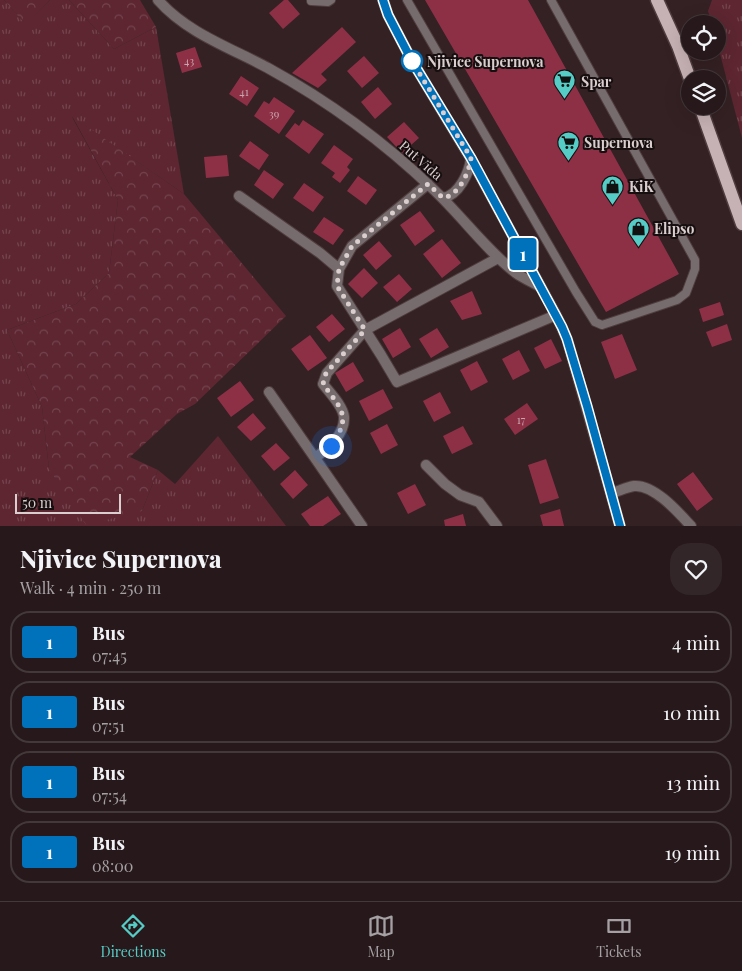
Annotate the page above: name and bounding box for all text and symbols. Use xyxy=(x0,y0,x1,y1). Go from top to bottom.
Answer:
map controls xyxy=(681,15,726,115)
button: locate xyxy=(681,15,726,60)
marker: Njivice Supernova xyxy=(401,50,423,72)
place label: Njivice Supernova xyxy=(427,52,544,71)
house number: 43 xyxy=(184,53,194,68)
supermarket icon: Spar xyxy=(553,69,577,100)
button: layers xyxy=(681,70,726,115)
place label: Spar xyxy=(581,72,612,91)
house number: 41 xyxy=(239,84,249,99)
house number: 39 xyxy=(269,106,280,121)
supermarket icon: Supernova xyxy=(556,130,580,161)
place label: Supernova xyxy=(584,133,654,152)
street label: Put Vida xyxy=(395,136,447,184)
shop icon: KiK xyxy=(601,174,625,205)
place label: KiK xyxy=(629,177,654,196)
shop icon: Elipso xyxy=(626,216,650,247)
place label: Elipso xyxy=(654,219,695,238)
line badge: 1 xyxy=(507,238,539,270)
text: 1 xyxy=(520,242,526,266)
house number: 17 xyxy=(517,412,526,427)
your location xyxy=(319,434,344,459)
scale bar xyxy=(15,491,121,514)
text: 50 m xyxy=(22,493,52,512)
text: Njivice Supernova xyxy=(20,542,222,574)
button: heart xyxy=(670,543,722,595)
text: Walk · 4 min · 250 m xyxy=(20,577,161,598)
text: Bus xyxy=(92,619,125,645)
text: 4 min xyxy=(672,629,720,655)
text: 1 xyxy=(46,630,53,654)
text: 07:45 xyxy=(92,645,127,666)
text: Bus xyxy=(92,689,125,715)
text: 10 min xyxy=(663,699,720,725)
text: 1 xyxy=(46,700,53,724)
text: 07:51 xyxy=(92,715,125,736)
text: Bus xyxy=(92,759,125,785)
text: 13 min xyxy=(666,769,720,795)
text: 1 xyxy=(46,770,53,794)
text: 07:54 xyxy=(92,785,127,806)
text: Bus xyxy=(92,829,125,855)
text: 19 min xyxy=(665,839,720,865)
text: 1 xyxy=(46,840,53,864)
text: 08:00 xyxy=(92,855,133,876)
tab: Directions xyxy=(101,912,166,961)
tab: Map xyxy=(367,912,395,961)
tab: Tickets xyxy=(596,912,641,961)

